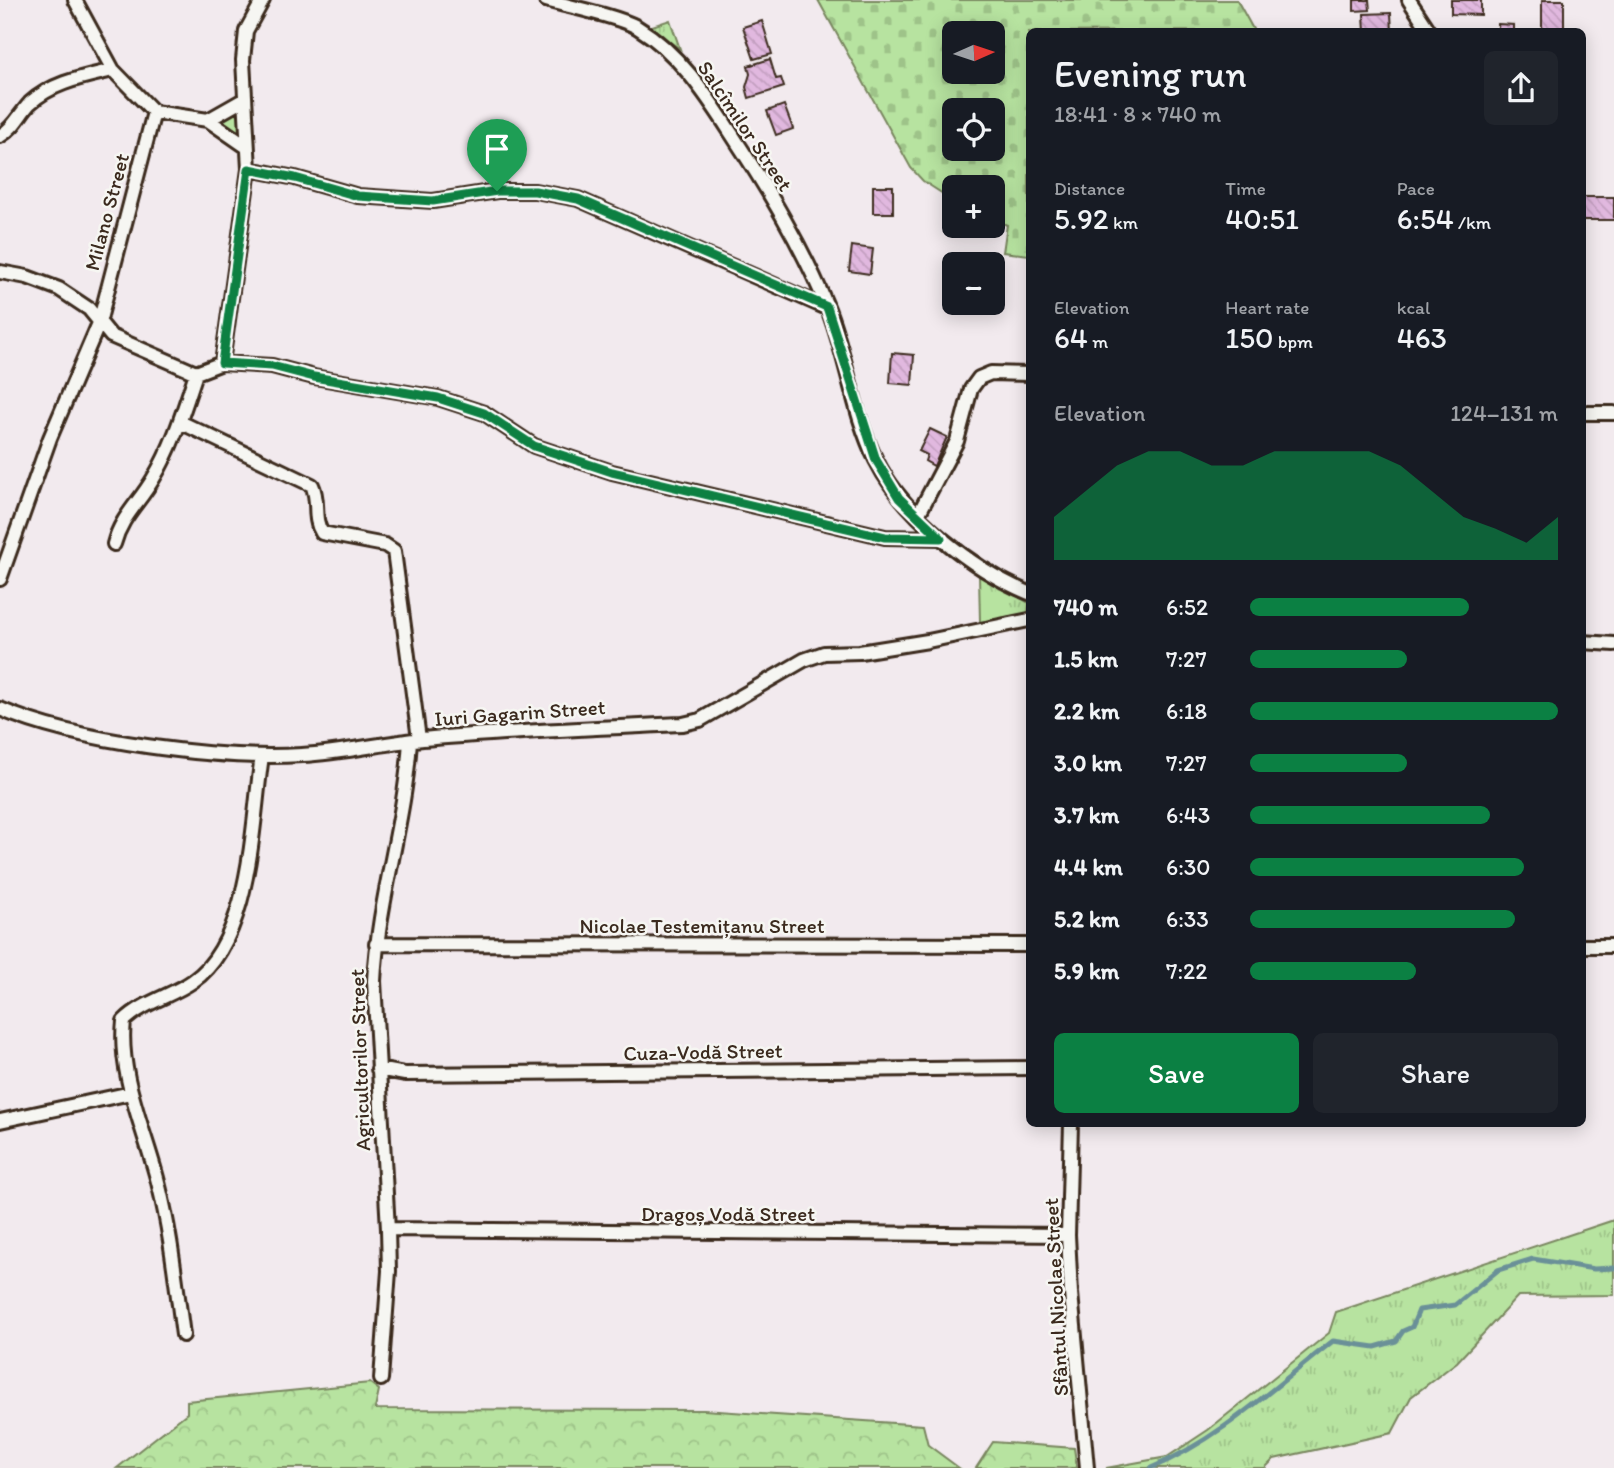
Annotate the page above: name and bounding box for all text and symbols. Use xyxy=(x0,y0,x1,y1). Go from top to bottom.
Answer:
north arrow xyxy=(942,21,1004,84)
map controls xyxy=(942,21,1005,315)
text: Evening run xyxy=(1054,51,1247,97)
button: share xyxy=(1484,51,1558,125)
street label: Salcîmilor Street xyxy=(693,56,798,196)
button: locate xyxy=(942,98,1005,161)
text: 18:41 · 8 × 740 m xyxy=(1054,100,1221,128)
pin xyxy=(467,119,527,191)
icon: arrive xyxy=(478,130,516,168)
street label: Milano Street xyxy=(79,150,134,273)
button: + xyxy=(942,175,1005,238)
text: Distance xyxy=(1054,177,1125,200)
text: Time xyxy=(1225,177,1266,200)
text: Pace xyxy=(1397,177,1435,200)
text: 5.92 xyxy=(1054,200,1109,237)
text: 40:51 xyxy=(1225,200,1299,237)
text: 6:54 xyxy=(1397,200,1454,237)
text: km xyxy=(1109,211,1138,234)
text: /km xyxy=(1454,211,1491,234)
button: − xyxy=(942,252,1005,315)
text: Elevation xyxy=(1054,296,1130,319)
text: Heart rate xyxy=(1225,296,1309,319)
text: kcal xyxy=(1397,296,1430,319)
text: 64 xyxy=(1054,319,1088,356)
text: 150 xyxy=(1225,319,1273,356)
text: 463 xyxy=(1397,319,1447,356)
text: m xyxy=(1088,330,1108,353)
text: bpm xyxy=(1273,330,1313,353)
text: Elevation xyxy=(1054,399,1145,427)
text: 124–131 m xyxy=(1450,399,1558,427)
text: 740 m xyxy=(1054,593,1118,621)
text: 6:52 xyxy=(1166,593,1208,621)
text: 1.5 km xyxy=(1054,645,1118,673)
text: 7:27 xyxy=(1166,645,1207,673)
street label: Iuri Gagarin Street xyxy=(434,694,606,731)
text: 2.2 km xyxy=(1054,697,1119,725)
text: 6:18 xyxy=(1166,697,1207,725)
text: 3.0 km xyxy=(1054,749,1122,777)
text: 7:27 xyxy=(1166,749,1207,777)
text: 3.7 km xyxy=(1054,801,1119,829)
text: 6:43 xyxy=(1166,801,1210,829)
text: 4.4 km xyxy=(1054,853,1123,881)
text: 6:30 xyxy=(1166,853,1211,881)
text: 5.2 km xyxy=(1054,905,1119,933)
text: 6:33 xyxy=(1166,905,1209,933)
street label: Nicolae Testemițanu Street xyxy=(579,913,825,938)
text: 5.9 km xyxy=(1054,957,1119,985)
text: 7:22 xyxy=(1166,957,1207,985)
street label: Agricultorilor Street xyxy=(344,968,375,1152)
button: Save xyxy=(1054,1033,1299,1113)
button: Share xyxy=(1313,1033,1558,1113)
street label: Cuza-Vodă Street xyxy=(623,1038,783,1065)
street label: Sfântul Nicolae Street xyxy=(1038,1197,1073,1397)
street label: Dragoș Vodă Street xyxy=(641,1201,815,1226)

